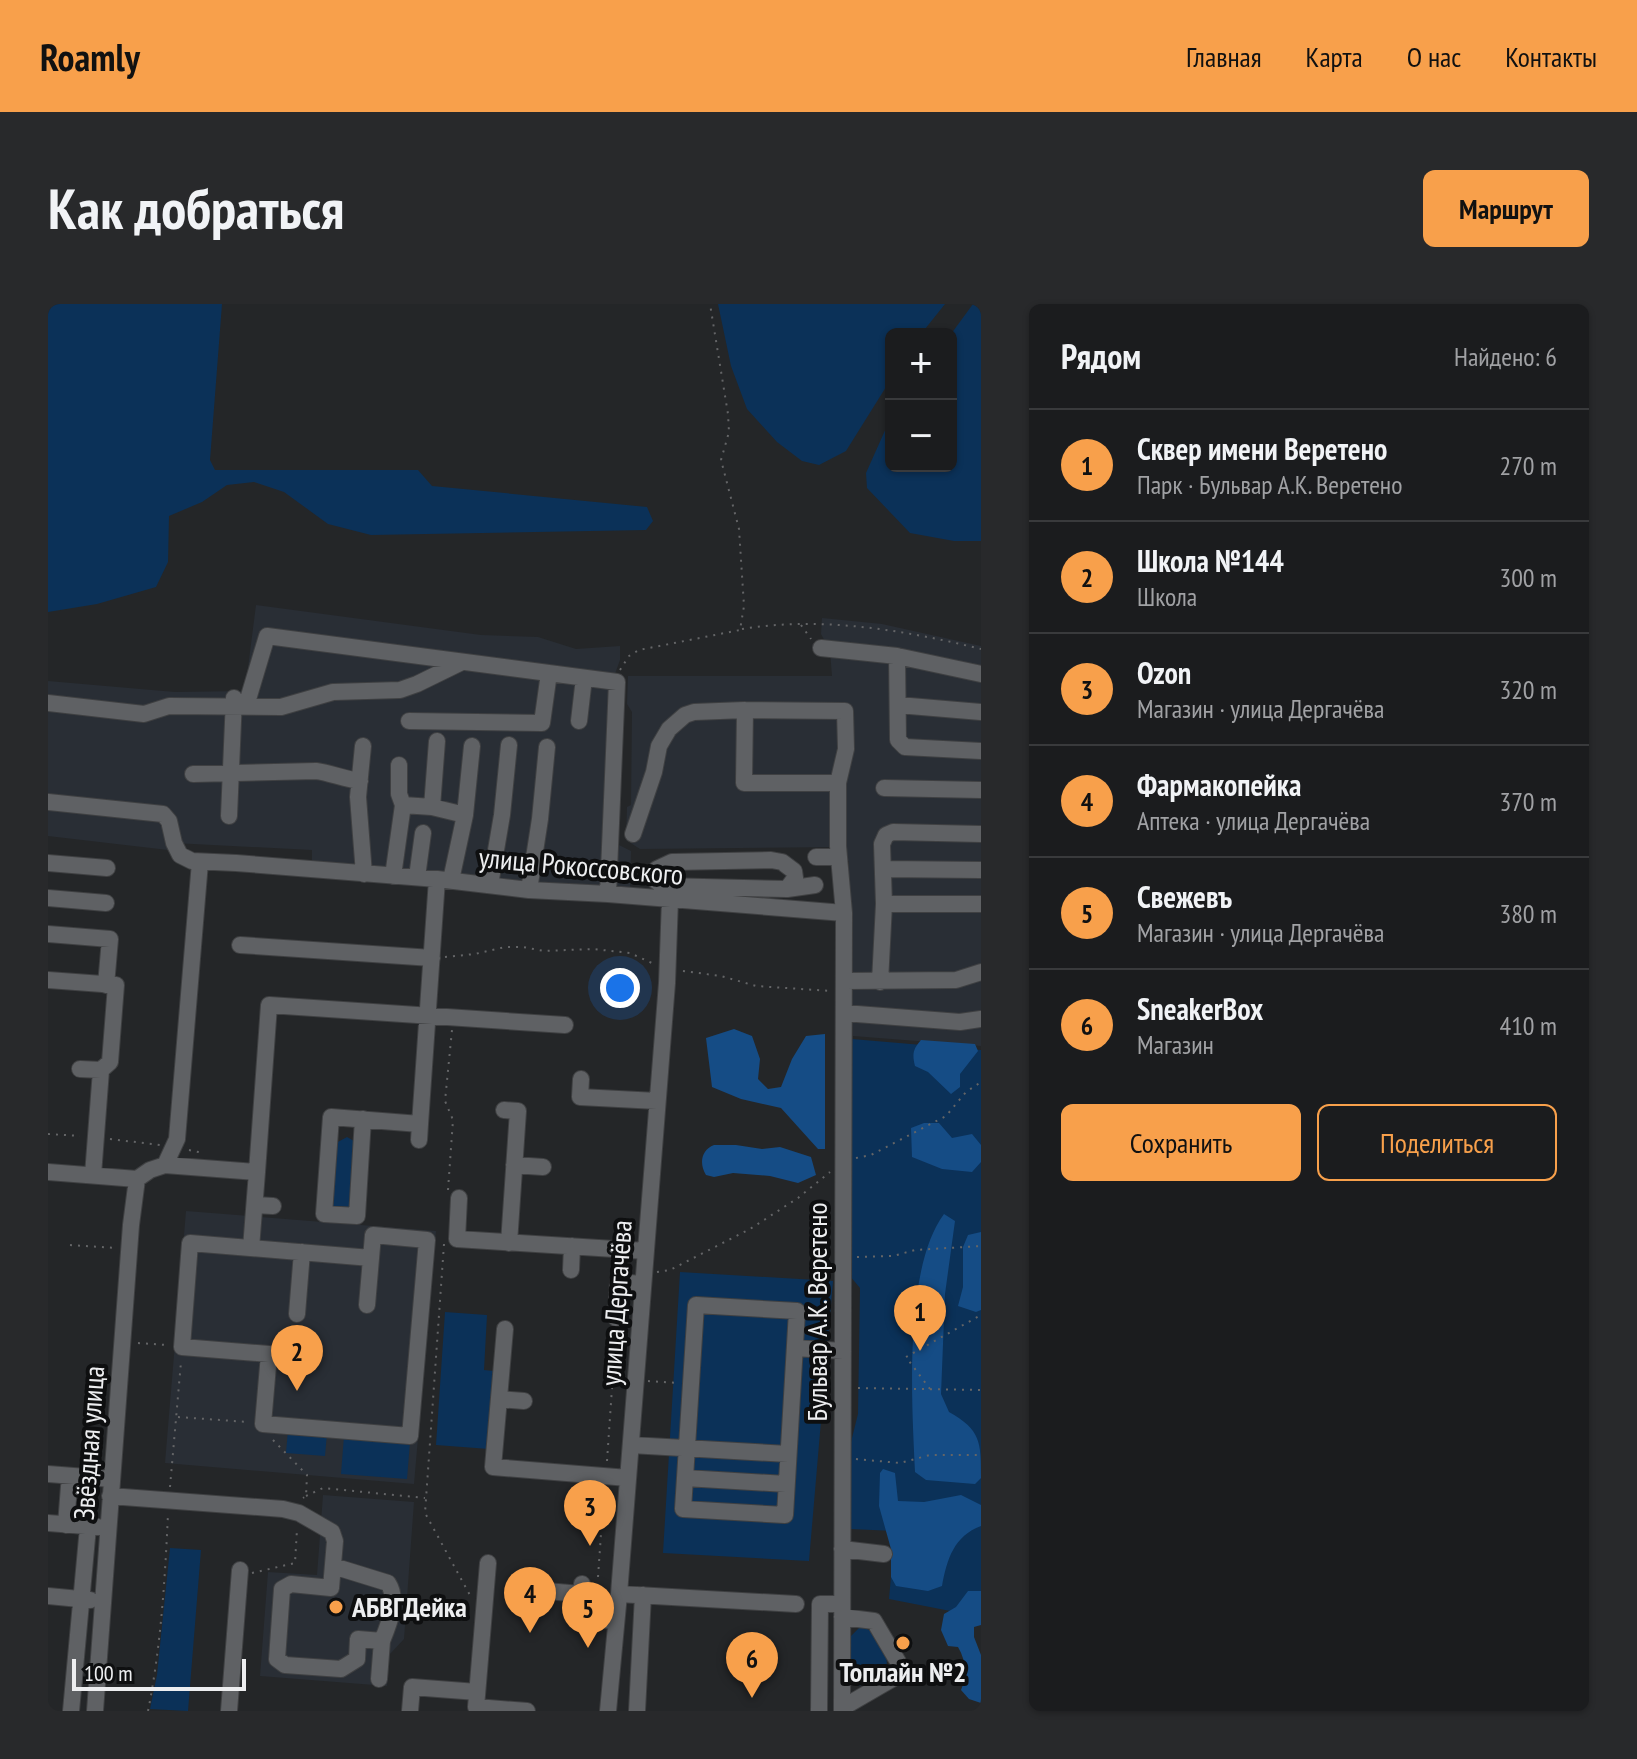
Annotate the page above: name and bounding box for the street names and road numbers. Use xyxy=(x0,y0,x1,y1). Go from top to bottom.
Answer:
street label: улица Рокоссовского xyxy=(477,838,685,893)
street label: Бульвар А.К. Веретено xyxy=(798,1202,835,1422)
street label: улица Дергачёва xyxy=(591,1219,640,1387)
street label: Звёздная улица xyxy=(65,1365,112,1521)

